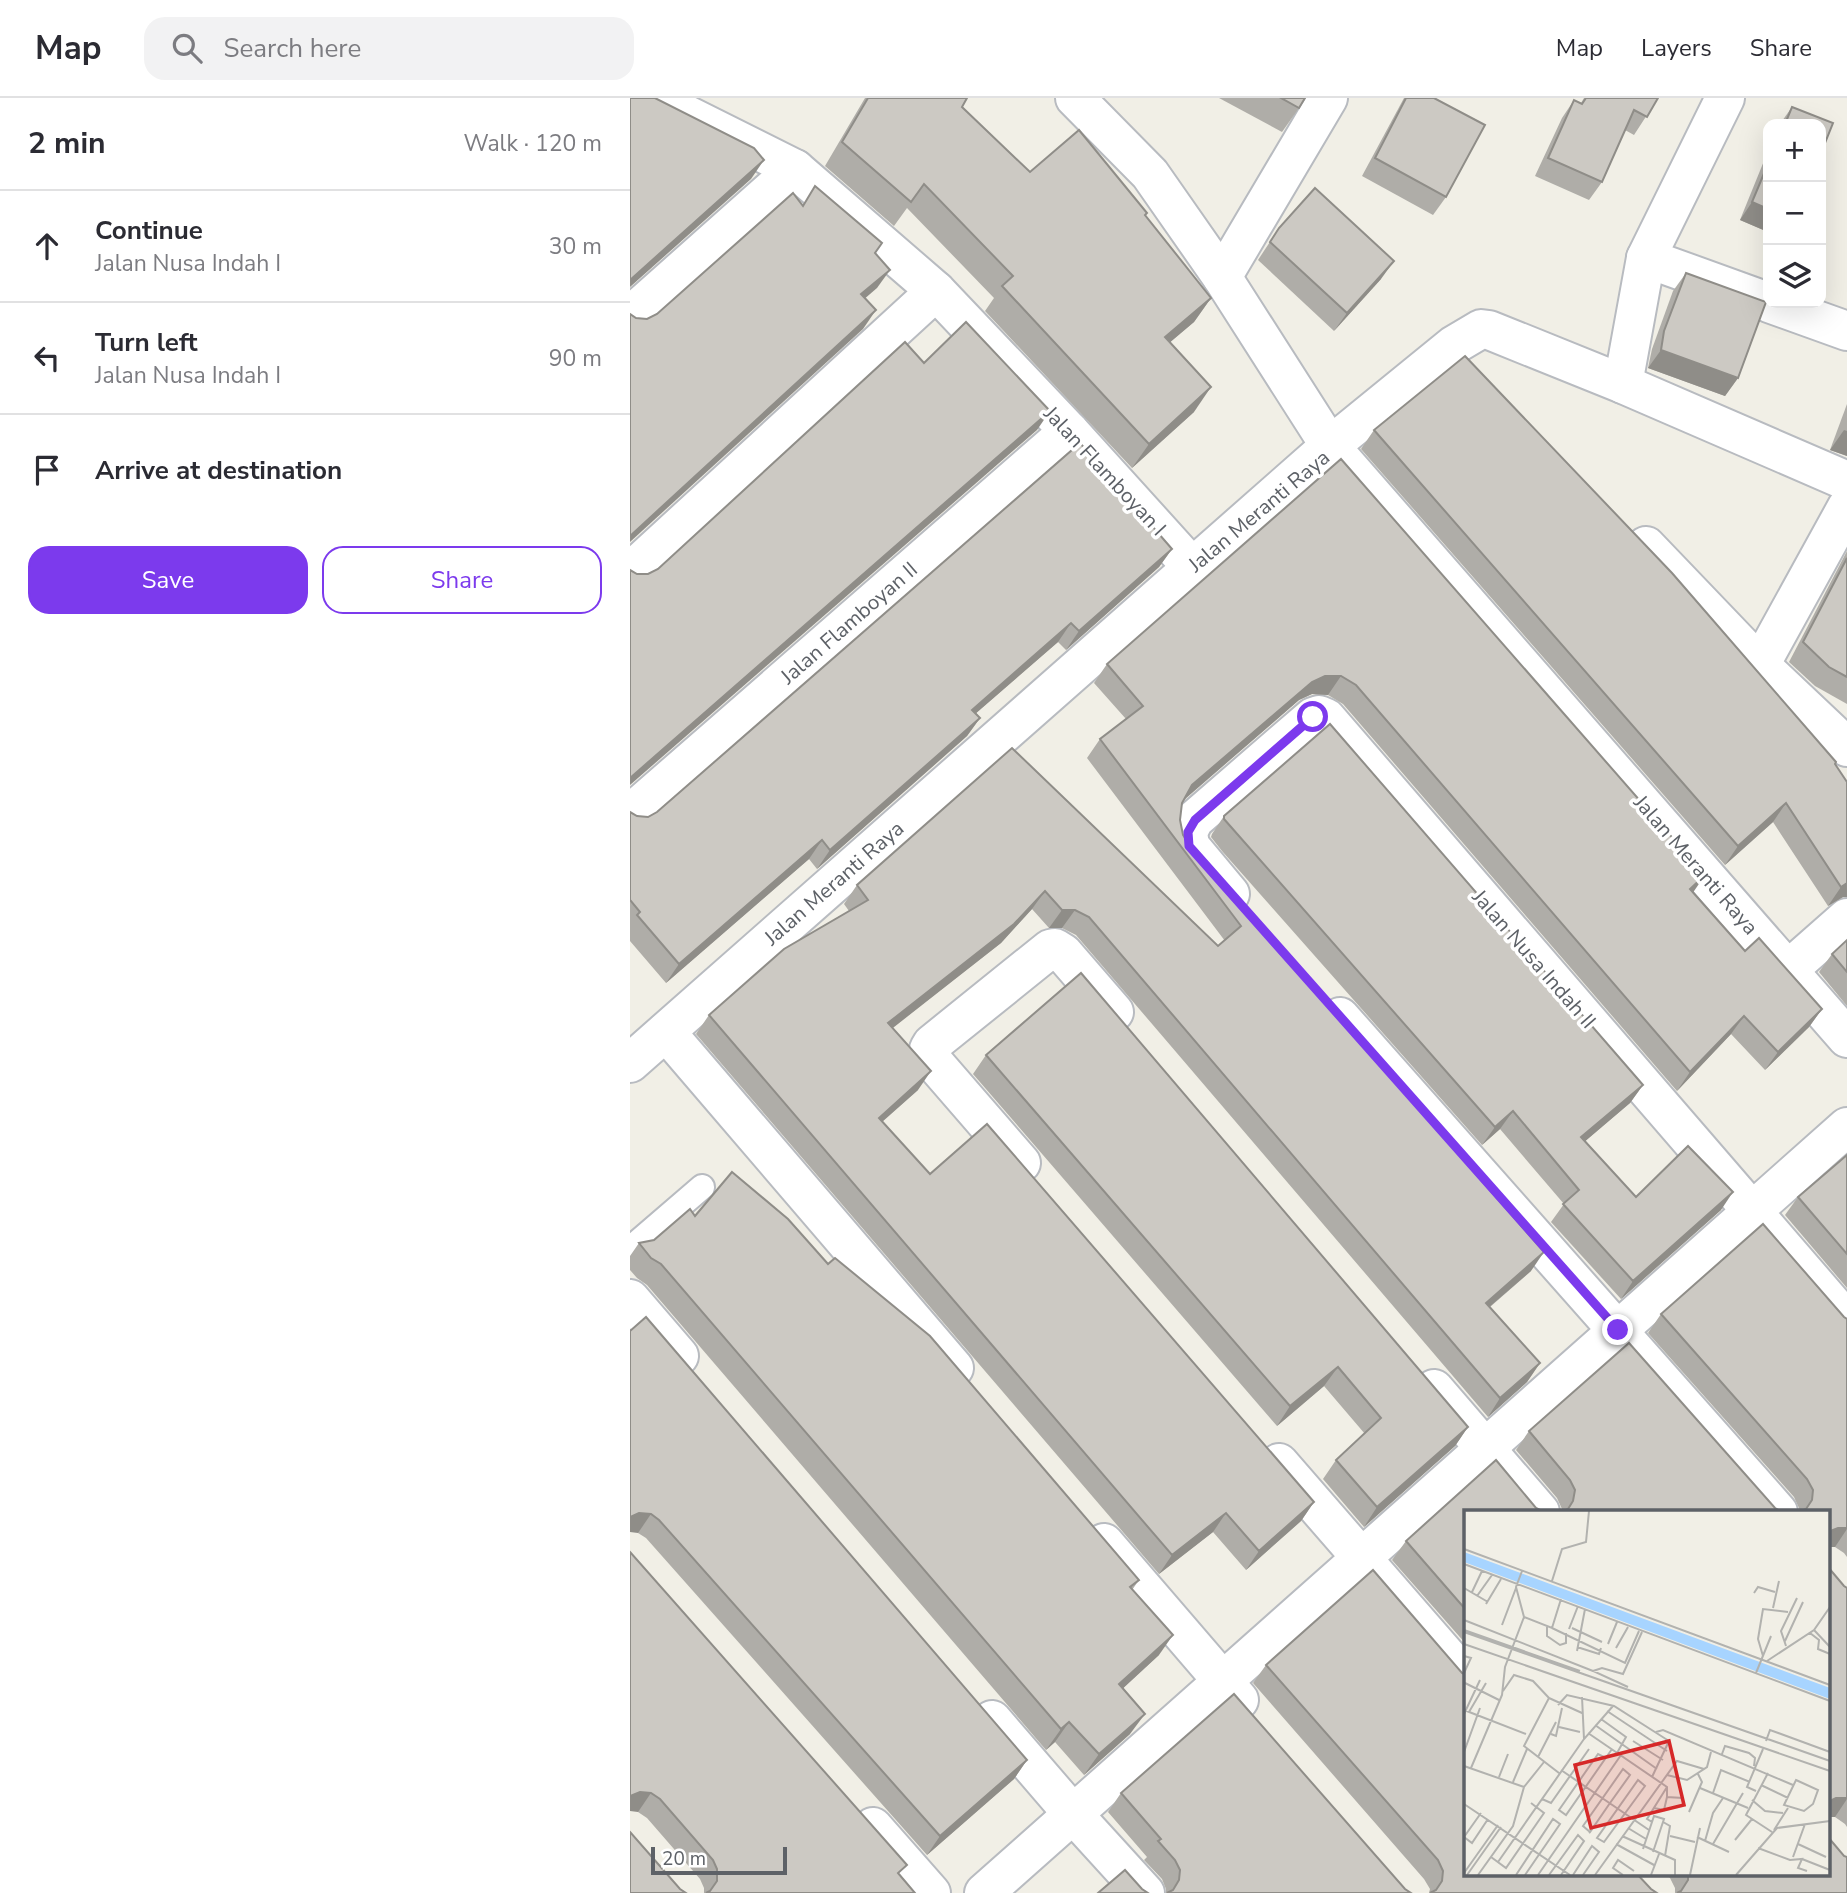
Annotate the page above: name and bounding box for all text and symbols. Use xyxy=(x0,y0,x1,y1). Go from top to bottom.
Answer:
search box xyxy=(144,17,634,80)
text: Map xyxy=(35,26,102,71)
icon: search xyxy=(168,29,206,67)
text: Search here xyxy=(224,31,361,66)
text: Map xyxy=(1556,32,1603,64)
text: Layers xyxy=(1641,32,1712,64)
text: Share xyxy=(1750,32,1812,64)
map controls xyxy=(1763,119,1826,308)
button: + xyxy=(1763,119,1826,182)
text: 2 min xyxy=(28,123,106,164)
text: Walk · 120 m xyxy=(463,128,602,159)
button: − xyxy=(1763,182,1826,245)
text: Continue xyxy=(95,213,203,248)
icon: ahead xyxy=(28,227,66,265)
text: 30 m xyxy=(549,231,602,262)
button: layers xyxy=(1763,245,1826,308)
text: Jalan Nusa Indah I xyxy=(95,248,281,279)
text: Turn left xyxy=(95,325,198,360)
icon: left xyxy=(28,339,66,377)
text: 90 m xyxy=(549,343,602,374)
text: Jalan Nusa Indah I xyxy=(95,360,281,391)
street label: Jalan Flamboyan I xyxy=(1037,399,1172,542)
street label: Jalan Meranti Raya xyxy=(1182,444,1336,579)
icon: arrive xyxy=(28,451,66,489)
text: Arrive at destination xyxy=(95,453,342,488)
button: Save xyxy=(28,546,308,614)
button: Share xyxy=(322,546,602,614)
street label: Jalan Flamboyan II xyxy=(774,556,923,691)
route start xyxy=(1297,701,1328,732)
street label: Jalan Meranti Raya xyxy=(1627,788,1764,941)
street label: Jalan Meranti Raya xyxy=(757,815,910,952)
street label: Jalan Nusa Indah II xyxy=(1465,883,1602,1034)
route end xyxy=(1602,1314,1633,1345)
inset map xyxy=(1464,1510,1829,1876)
scale bar xyxy=(651,1844,788,1876)
text: 20 m xyxy=(662,1846,706,1872)

